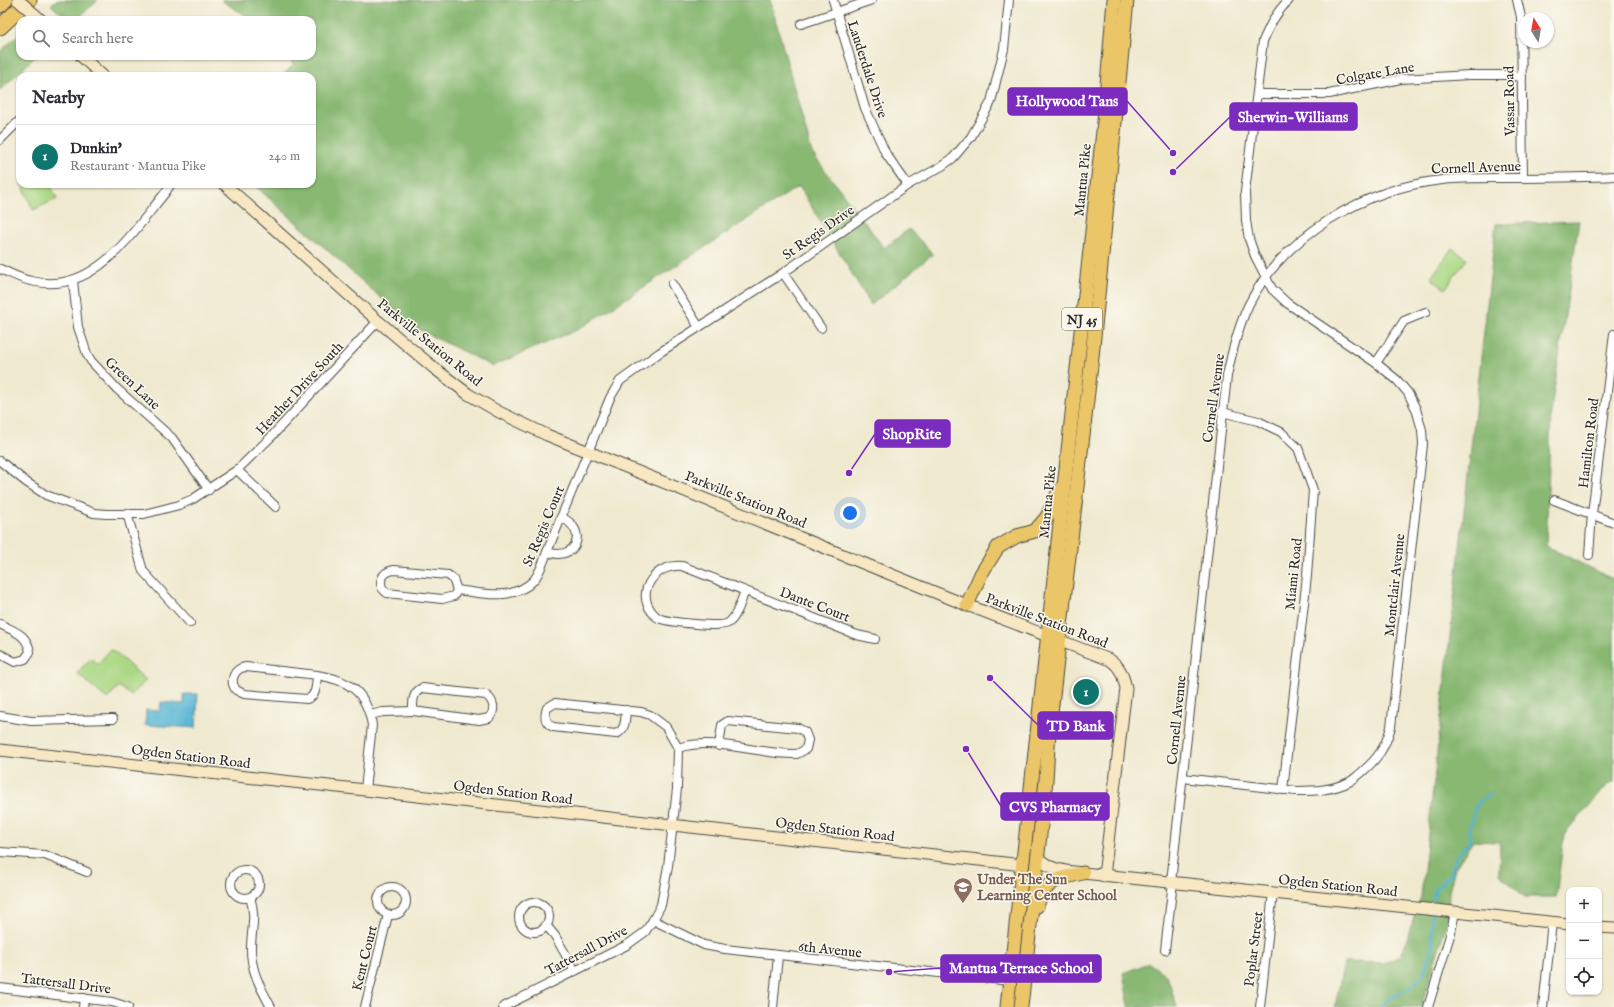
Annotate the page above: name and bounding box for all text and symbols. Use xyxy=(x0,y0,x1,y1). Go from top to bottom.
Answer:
north arrow xyxy=(1518,12,1554,48)
search box xyxy=(16,16,316,60)
street label: Lauderdale Drive xyxy=(843,18,891,121)
icon: search xyxy=(30,27,52,49)
text: Search here xyxy=(62,29,133,48)
street label: Colgate Lane xyxy=(1335,58,1416,90)
street label: Vassar Road xyxy=(1500,65,1520,137)
text: Nearby xyxy=(32,88,85,109)
callout: Hollywood Tans xyxy=(1008,88,1127,115)
text: Hollywood Tans xyxy=(1016,92,1119,111)
callout: Sherwin-Williams xyxy=(1230,103,1357,130)
text: Sherwin-Williams xyxy=(1238,108,1349,127)
text: Dunkin' xyxy=(70,139,122,158)
street label: Mantua Pike xyxy=(1070,142,1096,218)
text: 1 xyxy=(43,148,47,165)
text: 240 m xyxy=(268,148,300,165)
street label: Cornell Avenue xyxy=(1431,157,1522,179)
text: Restaurant · Mantua Pike xyxy=(70,158,206,175)
street label: St Regis Drive xyxy=(779,201,859,264)
street label: Parkville Station Road xyxy=(373,295,486,391)
road number: NJ 45 xyxy=(1062,308,1102,330)
street label: Heather Drive South xyxy=(252,338,348,439)
street label: Cornell Avenue xyxy=(1199,352,1229,444)
street label: Green Lane xyxy=(101,353,164,414)
street label: Hamilton Road xyxy=(1575,396,1604,489)
callout: ShopRite xyxy=(875,420,950,447)
text: ShopRite xyxy=(883,425,942,444)
street label: Mantua Pike xyxy=(1035,464,1061,540)
street label: Parkville Station Road xyxy=(682,467,810,533)
street label: St Regis Court xyxy=(519,483,569,570)
your location xyxy=(840,503,860,523)
street label: Montclair Avenue xyxy=(1381,532,1409,637)
street label: Miami Road xyxy=(1281,537,1307,611)
street label: Dante Court xyxy=(777,583,852,627)
street label: Parkville Station Road xyxy=(983,589,1111,653)
street label: Cornell Avenue xyxy=(1163,674,1191,766)
pin: 1 xyxy=(1073,677,1099,707)
callout: TD Bank xyxy=(1038,712,1113,739)
text: TD Bank xyxy=(1046,717,1106,736)
street label: Ogden Station Road xyxy=(130,741,252,773)
street label: Ogden Station Road xyxy=(452,777,574,809)
callout: CVS Pharmacy xyxy=(1001,793,1109,820)
text: CVS Pharmacy xyxy=(1009,798,1102,817)
street label: Ogden Station Road xyxy=(774,814,896,846)
place label: Under The Sun Learning Center School xyxy=(976,871,1118,905)
street label: Ogden Station Road xyxy=(1277,871,1399,901)
school or university icon: Under The Sun Learning Center School xyxy=(952,876,974,904)
map controls xyxy=(1566,887,1602,995)
button: + xyxy=(1566,887,1602,923)
street label: Poplar Street xyxy=(1240,910,1268,988)
street label: Tattersall Drive xyxy=(542,921,631,980)
button: − xyxy=(1566,923,1602,959)
street label: Kent Court xyxy=(348,924,382,993)
street label: 6th Avenue xyxy=(797,938,863,962)
callout: Mantua Terrace School xyxy=(941,955,1101,982)
text: Mantua Terrace School xyxy=(949,959,1094,978)
button: locate xyxy=(1566,959,1602,995)
street label: Tattersall Drive xyxy=(20,970,113,999)

